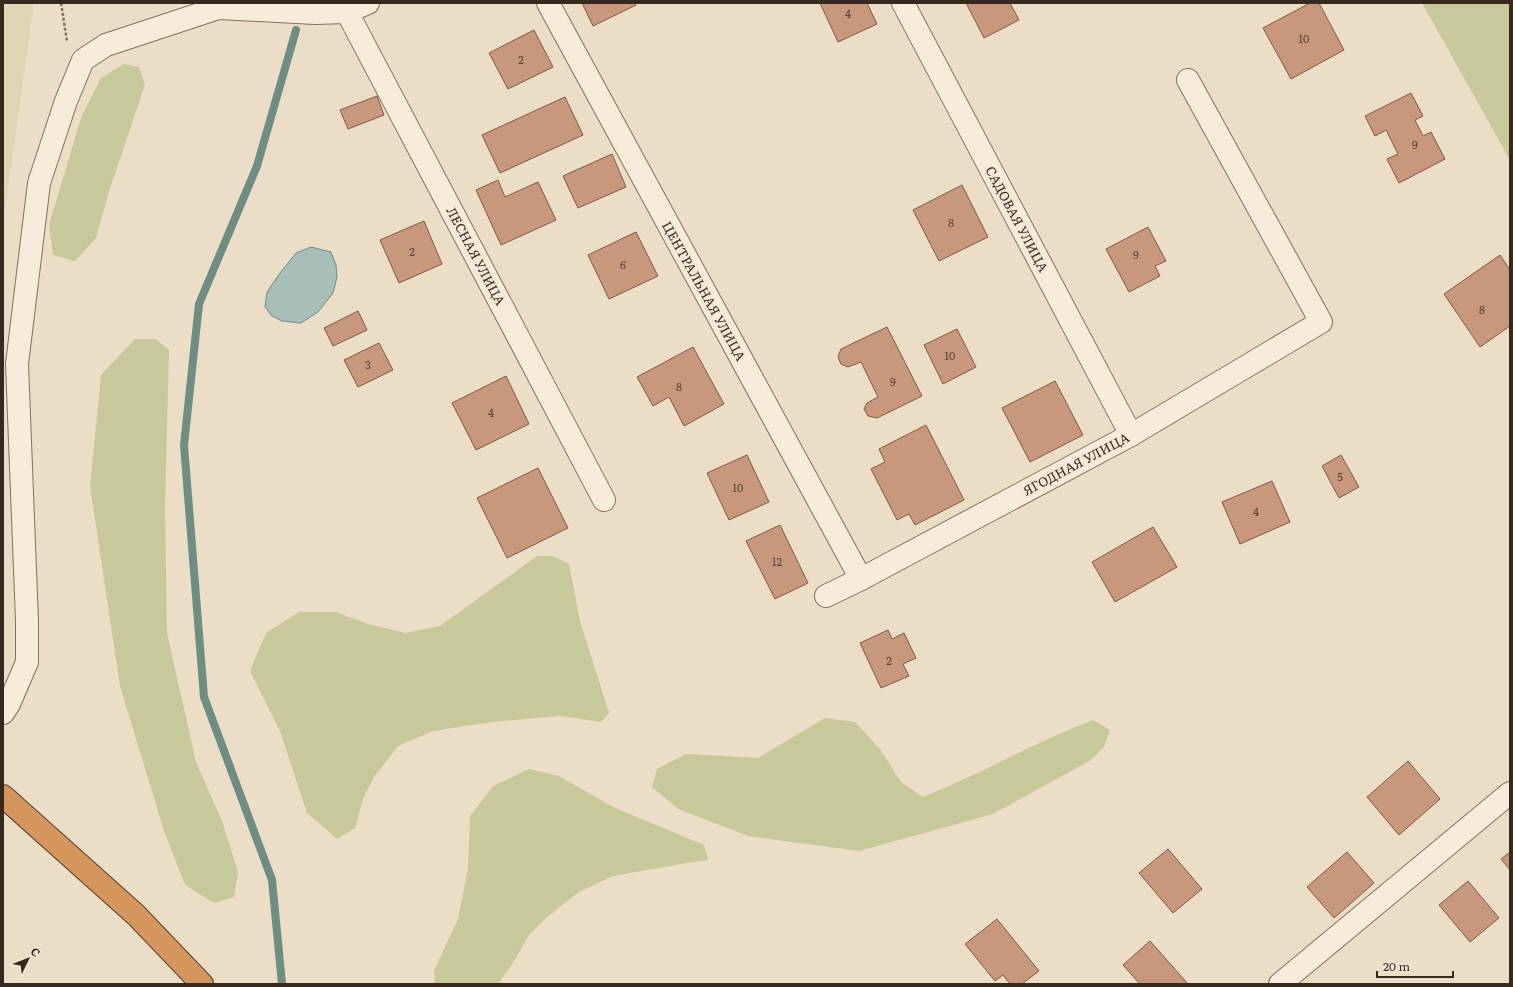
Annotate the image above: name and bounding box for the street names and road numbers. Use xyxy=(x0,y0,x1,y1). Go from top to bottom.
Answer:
street label: САДОВАЯ УЛИЦА xyxy=(981,162,1054,275)
street label: ЛЕСНАЯ УЛИЦА xyxy=(442,203,511,309)
street label: ЦЕНТРАЛЬНАЯ УЛИЦА xyxy=(658,218,751,364)
street label: ЯГОДНАЯ УЛИЦА xyxy=(1019,427,1133,500)

